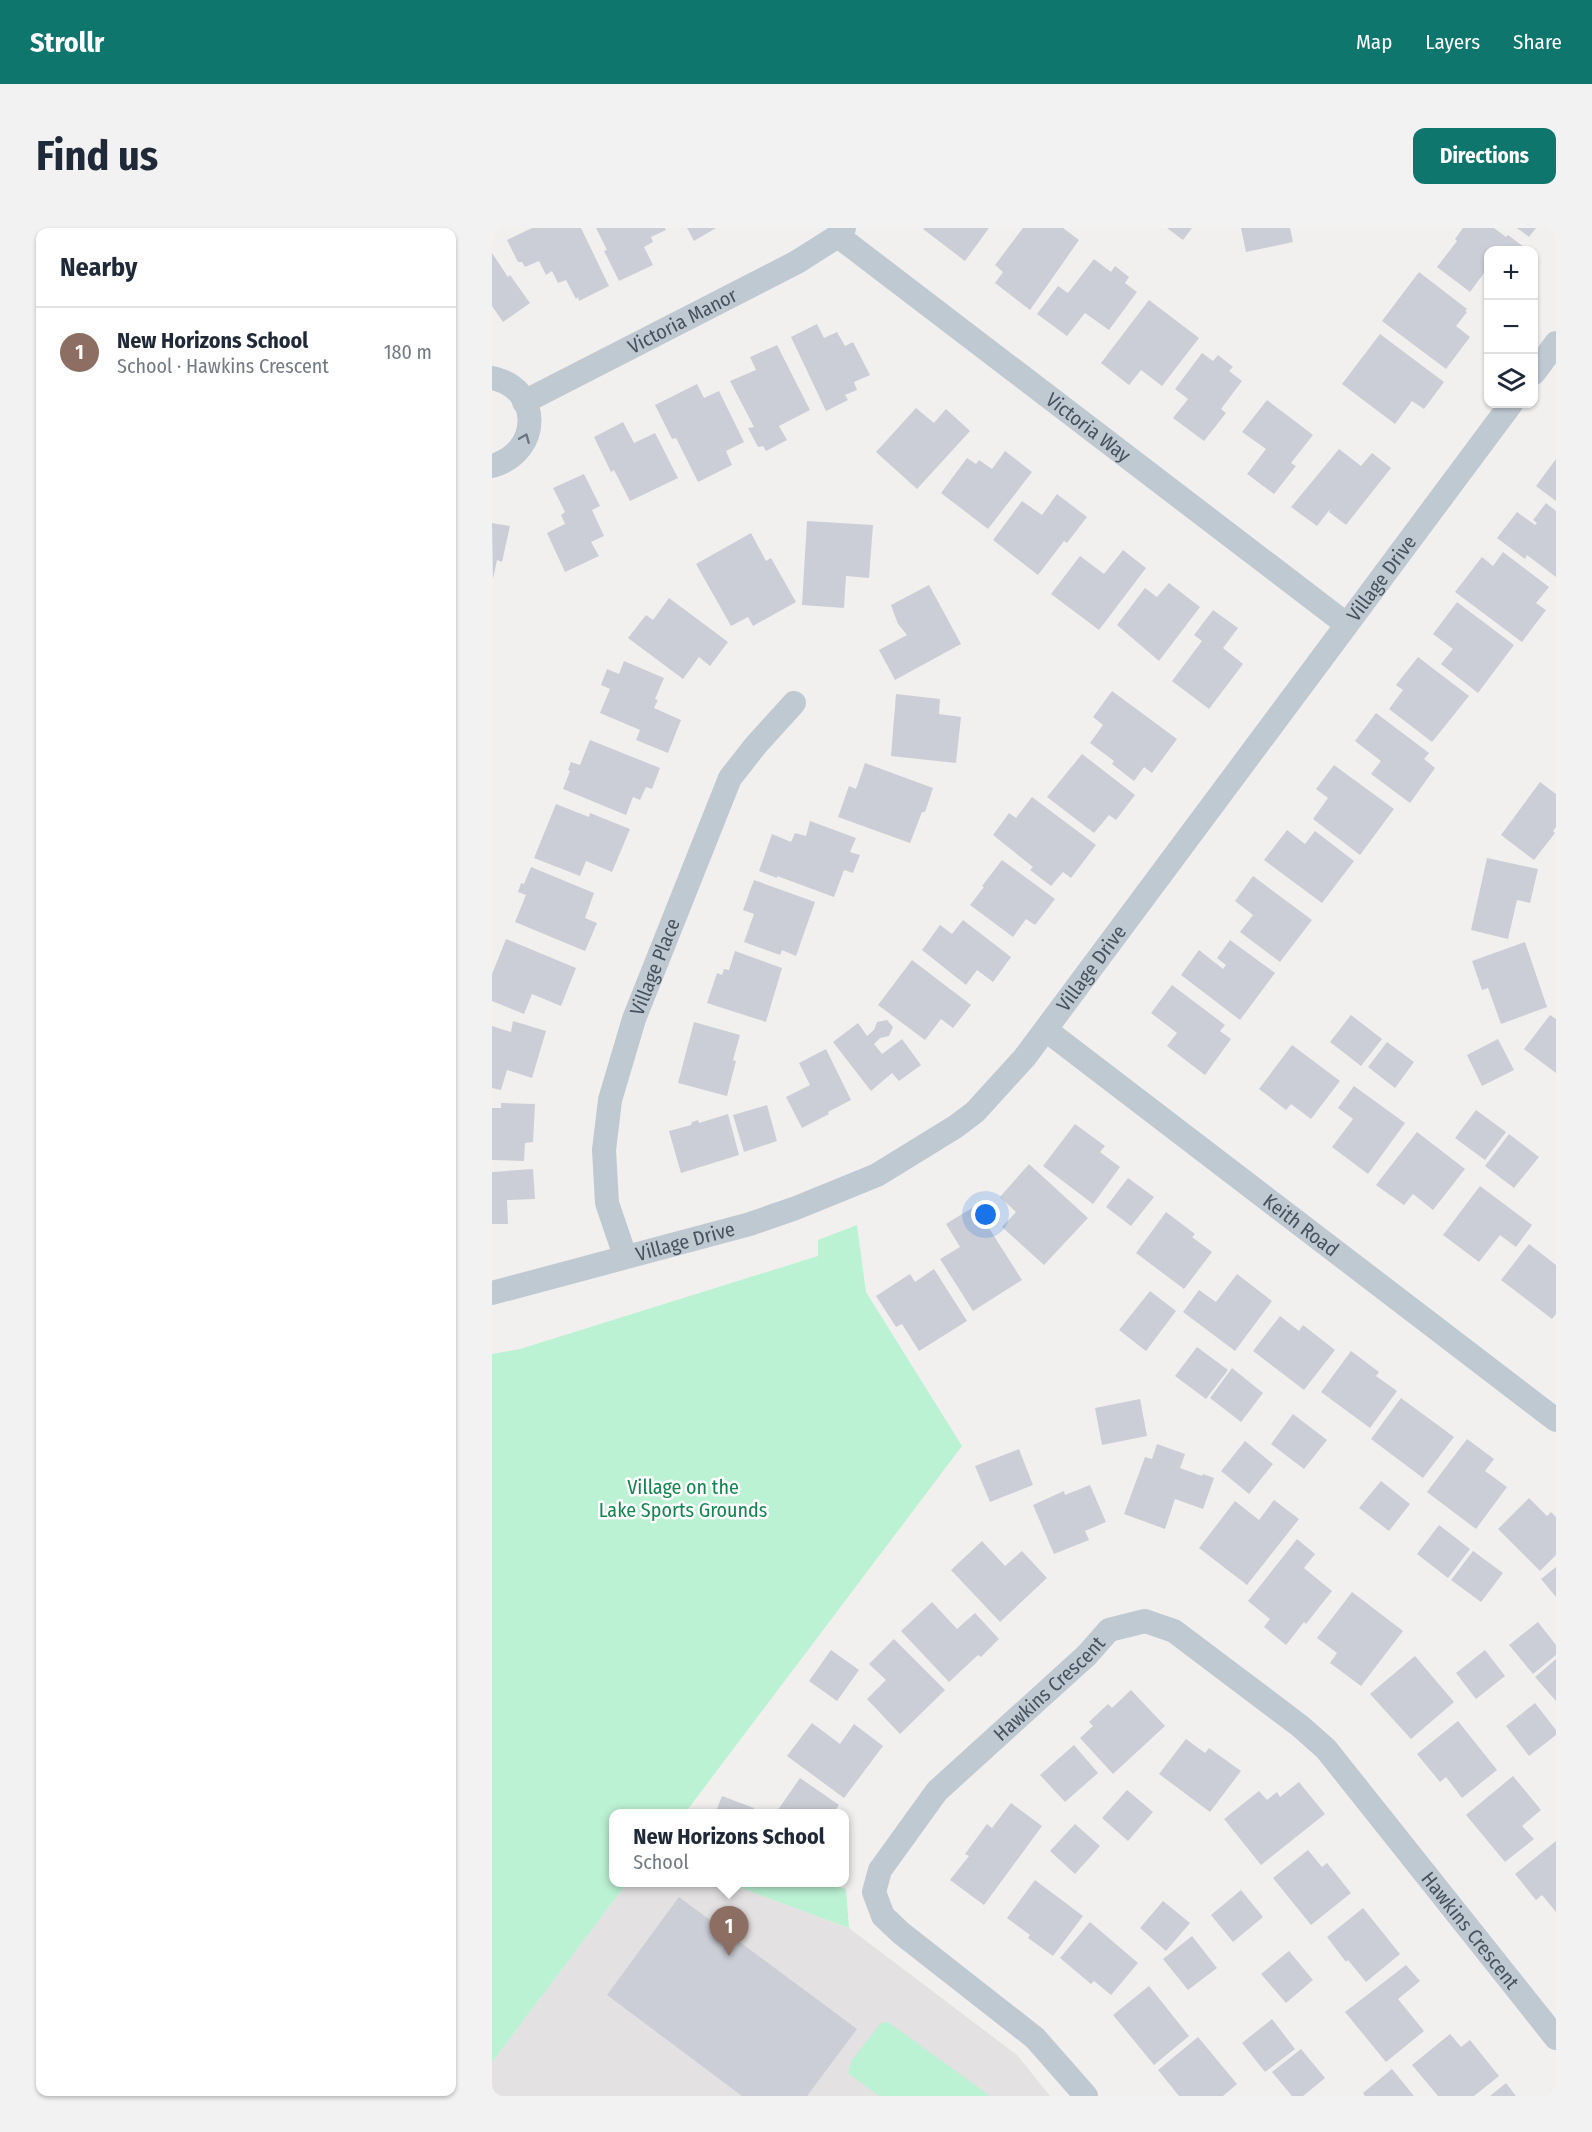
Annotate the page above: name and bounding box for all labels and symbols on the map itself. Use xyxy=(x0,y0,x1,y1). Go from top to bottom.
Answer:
street label: Victoria Manor xyxy=(624,283,741,359)
street label: Victoria Way xyxy=(1041,387,1135,467)
one-way arrow xyxy=(518,433,530,444)
street label: Village Drive xyxy=(1341,530,1421,626)
street label: Village Place xyxy=(625,915,685,1019)
street label: Village Drive xyxy=(1051,920,1131,1016)
street label: Keith Road xyxy=(1259,1189,1343,1261)
your location xyxy=(971,1200,1000,1229)
street label: Village Drive xyxy=(633,1217,737,1266)
park label: Village on the Lake Sports Grounds xyxy=(599,1475,767,1522)
street label: Hawkins Crescent xyxy=(989,1631,1110,1746)
street label: Hawkins Crescent xyxy=(1416,1867,1525,1994)
pin: 1 xyxy=(710,1906,748,1956)

